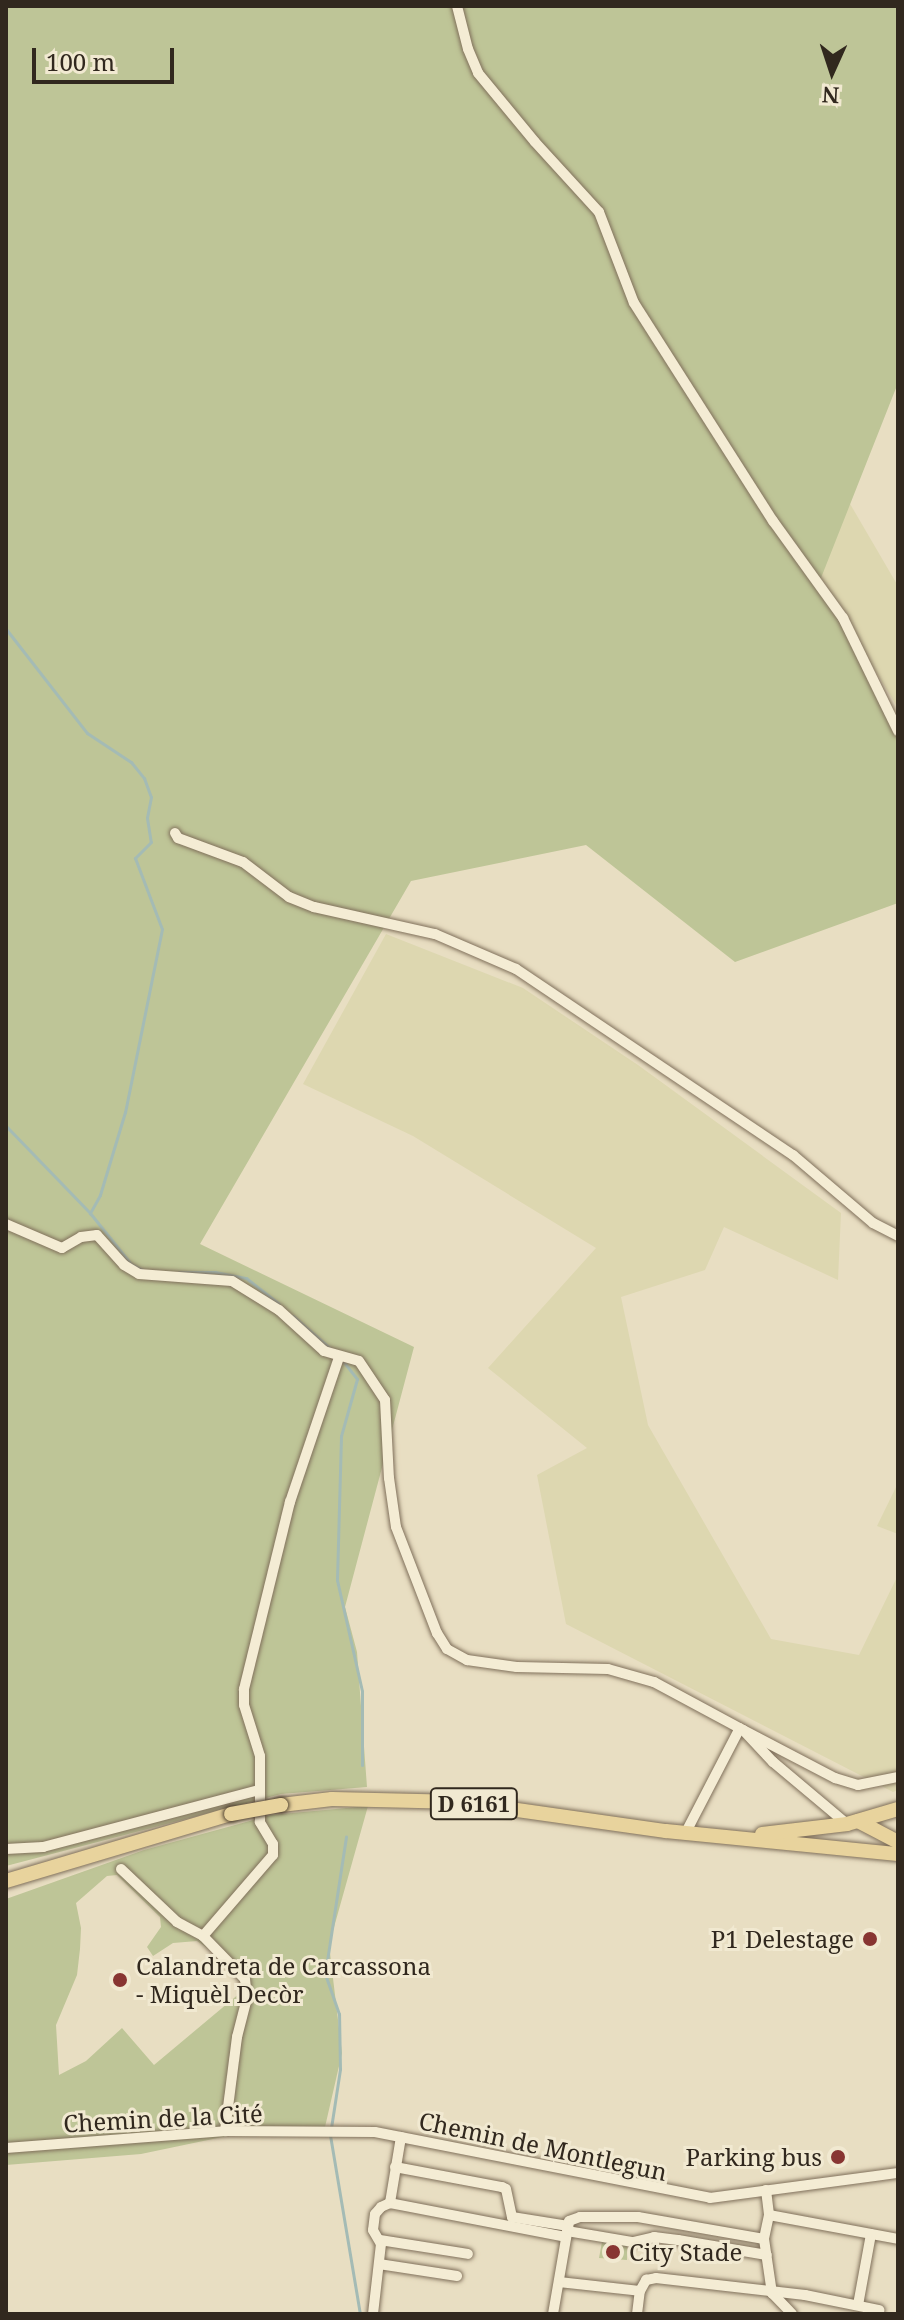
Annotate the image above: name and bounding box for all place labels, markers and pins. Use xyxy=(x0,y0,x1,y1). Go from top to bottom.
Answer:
place label: P1 Delestage xyxy=(711,1925,854,1953)
marker: P1 Delestage xyxy=(861,1930,879,1948)
place label: Calandreta de Carcassona - Miquèl Decòr xyxy=(136,1952,431,2008)
marker: Calandreta de Carcassona - Miquèl Decòr xyxy=(111,1971,129,1989)
place label: Parking bus xyxy=(686,2143,822,2171)
marker: Parking bus xyxy=(829,2148,847,2166)
place label: City Stade xyxy=(629,2238,742,2266)
marker: City Stade xyxy=(604,2243,622,2261)

